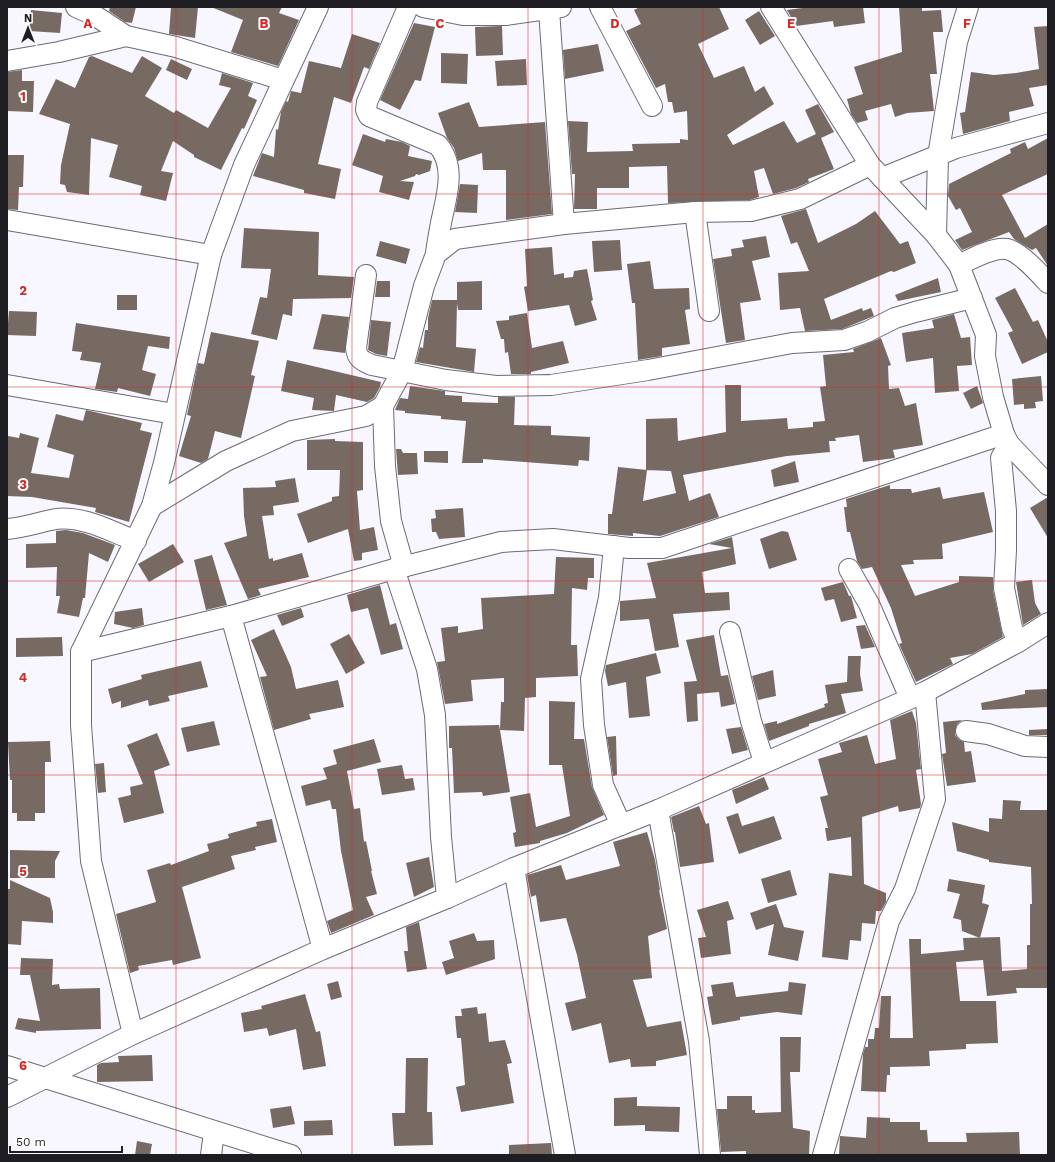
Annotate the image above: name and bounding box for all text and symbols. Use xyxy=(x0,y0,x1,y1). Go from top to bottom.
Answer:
north arrow xyxy=(8,8,48,48)
text: N xyxy=(24,12,32,25)
text: A xyxy=(84,16,93,31)
text: B xyxy=(260,16,269,31)
text: C xyxy=(436,16,445,31)
text: D xyxy=(610,16,620,31)
text: E xyxy=(787,16,795,31)
text: F xyxy=(963,16,971,31)
text: 1 xyxy=(20,89,26,104)
text: 2 xyxy=(19,283,27,298)
text: 3 xyxy=(19,477,27,492)
text: 4 xyxy=(19,670,28,685)
text: 5 xyxy=(19,864,27,879)
text: 6 xyxy=(19,1058,27,1073)
scale bar xyxy=(10,1128,122,1154)
text: 50 m xyxy=(16,1135,46,1149)

